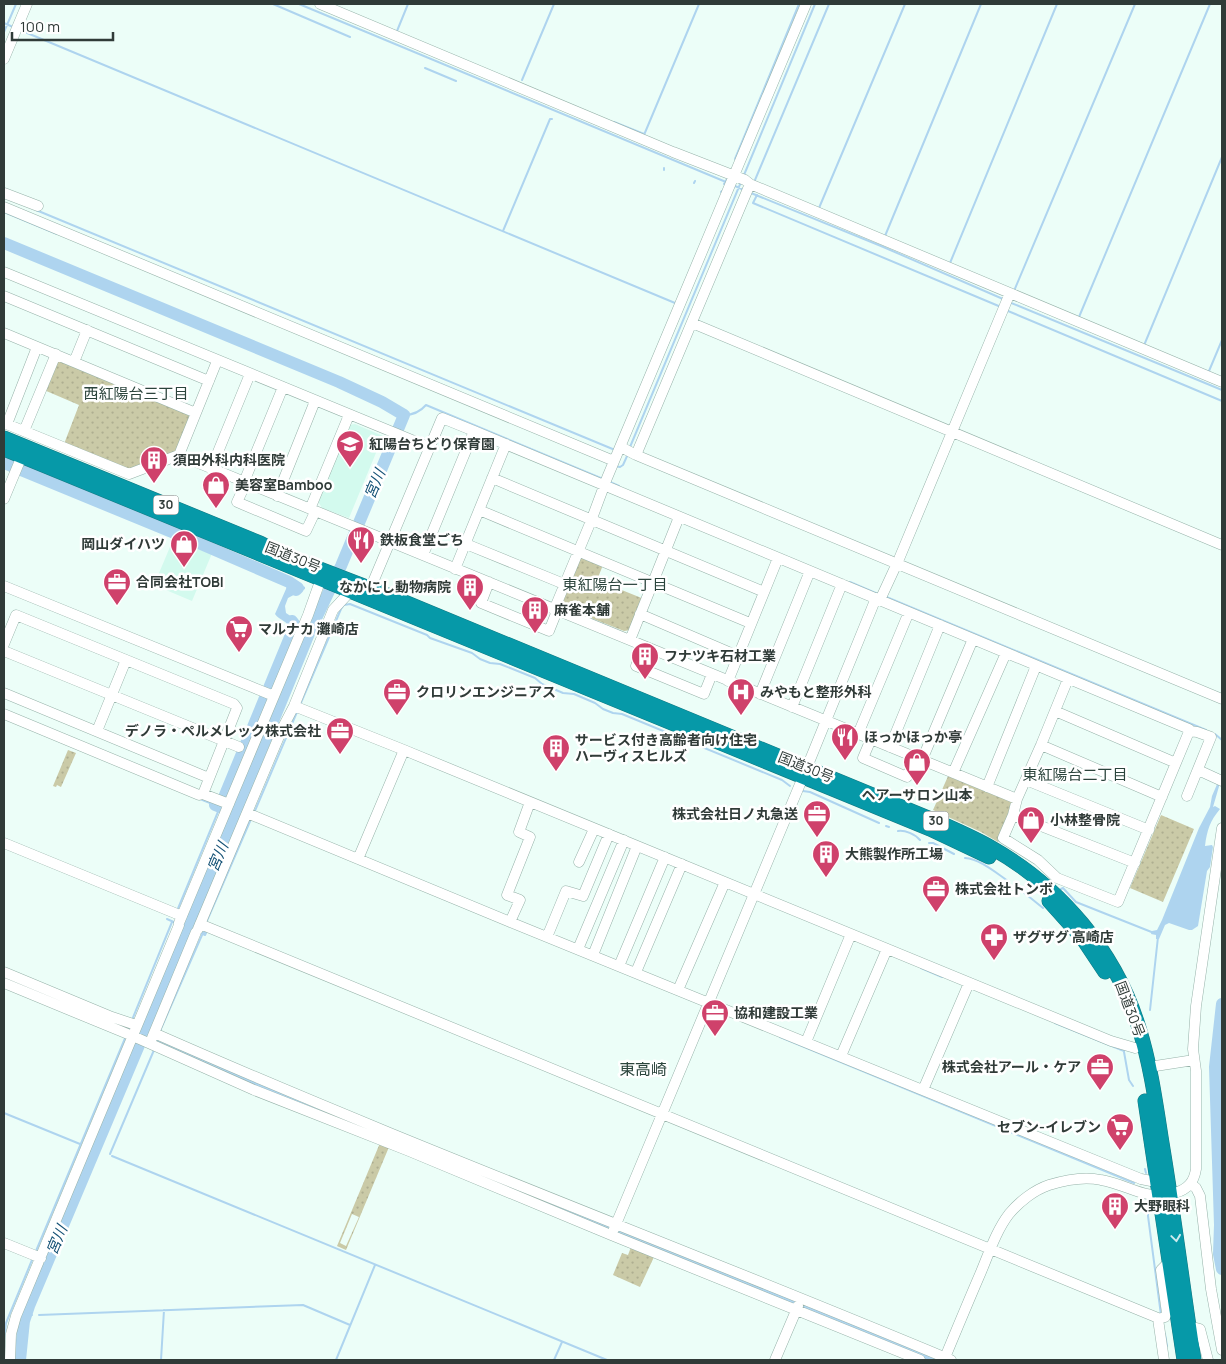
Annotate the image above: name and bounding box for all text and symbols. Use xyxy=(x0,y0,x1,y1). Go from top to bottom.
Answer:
scale bar xyxy=(12,10,114,42)
text: 100 m xyxy=(20,16,60,37)
district label: 西紅陽台三丁目 xyxy=(83,383,189,404)
school or university icon: 紅陽台ちどり保育園 xyxy=(335,429,365,468)
place label: 紅陽台ちどり保育園 xyxy=(369,434,495,453)
building icon: 須田外科内科医院 xyxy=(139,445,169,484)
place label: 須田外科内科医院 xyxy=(173,450,285,469)
water label: 宮川 xyxy=(359,464,391,502)
shop icon: 美容室Bamboo xyxy=(201,470,231,509)
place label: 美容室Bamboo xyxy=(235,475,333,494)
road number: 30 xyxy=(154,496,178,514)
restaurant icon: 鉄板食堂ごち xyxy=(346,525,376,564)
shop icon: 岡山ダイハツ xyxy=(169,529,199,568)
place label: 鉄板食堂ごち xyxy=(380,530,464,549)
place label: 岡山ダイハツ xyxy=(81,534,165,553)
street label: 国道30号 xyxy=(263,537,324,576)
office icon: 合同会社TOBI xyxy=(102,567,132,606)
place label: 合同会社TOBI xyxy=(136,572,224,591)
building icon: なかにし動物病院 xyxy=(455,572,485,611)
district label: 東紅陽台一丁目 xyxy=(562,574,668,595)
place label: なかにし動物病院 xyxy=(339,577,451,596)
building icon: 麻雀本舗 xyxy=(520,595,550,634)
place label: 麻雀本舗 xyxy=(554,600,610,619)
supermarket icon: マルナカ 灘崎店 xyxy=(224,614,254,653)
place label: マルナカ 灘崎店 xyxy=(258,619,359,638)
building icon: フナツキ石材工業 xyxy=(630,641,660,680)
place label: フナツキ石材工業 xyxy=(664,646,776,665)
office icon: クロリンエンジニアス xyxy=(382,677,412,716)
hospital icon: みやもと整形外科 xyxy=(726,677,756,716)
place label: クロリンエンジニアス xyxy=(416,682,556,701)
place label: みやもと整形外科 xyxy=(760,682,872,701)
office icon: デノラ・ペルメレック株式会社 xyxy=(325,716,355,755)
place label: デノラ・ペルメレック株式会社 xyxy=(125,721,321,740)
restaurant icon: ほっかほっか亭 xyxy=(830,722,860,761)
place label: ほっかほっか亭 xyxy=(864,727,962,746)
place label: サービス付き高齢者向け住宅 ハーヴィスヒルズ xyxy=(575,730,757,765)
building icon: サービス付き高齢者向け住宅 ハーヴィスヒルズ xyxy=(541,733,571,772)
street label: 国道30号 xyxy=(776,747,837,786)
shop icon: ヘアーサロン山本 xyxy=(902,747,932,786)
district label: 東紅陽台二丁目 xyxy=(1022,764,1128,785)
place label: ヘアーサロン山本 xyxy=(862,785,972,804)
office icon: 株式会社日ノ丸急送 xyxy=(802,799,832,838)
place label: 株式会社日ノ丸急送 xyxy=(672,804,798,823)
shop icon: 小林整骨院 xyxy=(1016,805,1046,844)
place label: 小林整骨院 xyxy=(1050,810,1120,829)
road number: 30 xyxy=(924,811,948,830)
water label: 宮川 xyxy=(202,837,234,875)
building icon: 大熊製作所工場 xyxy=(811,839,841,878)
place label: 大熊製作所工場 xyxy=(845,844,943,863)
office icon: 株式会社トンボ xyxy=(921,874,951,913)
place label: 株式会社トンボ xyxy=(955,879,1053,898)
pharmacy icon: ザグザグ 高崎店 xyxy=(979,922,1009,961)
place label: ザグザグ 高崎店 xyxy=(1013,927,1114,946)
street label: 国道30号 xyxy=(1111,978,1150,1039)
office icon: 協和建設工業 xyxy=(700,998,730,1037)
place label: 協和建設工業 xyxy=(734,1003,818,1022)
office icon: 株式会社アール・ケア xyxy=(1085,1052,1115,1091)
place label: 株式会社アール・ケア xyxy=(942,1057,1081,1076)
district label: 東高崎 xyxy=(619,1058,667,1080)
supermarket icon: セブン-イレブン xyxy=(1105,1112,1135,1151)
place label: セブン-イレブン xyxy=(997,1117,1101,1136)
building icon: 大野眼科 xyxy=(1100,1191,1130,1230)
place label: 大野眼科 xyxy=(1134,1196,1190,1215)
water label: 宮川 xyxy=(41,1220,73,1258)
one-way arrow xyxy=(1171,1234,1181,1243)

